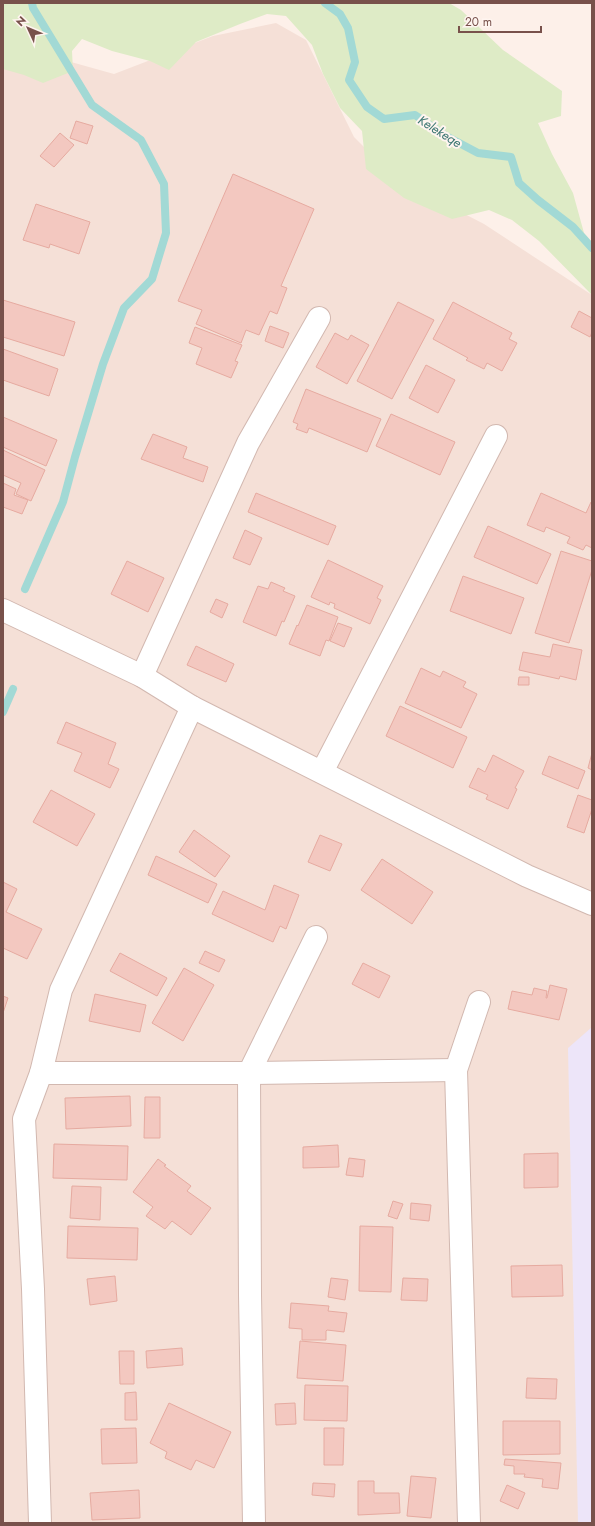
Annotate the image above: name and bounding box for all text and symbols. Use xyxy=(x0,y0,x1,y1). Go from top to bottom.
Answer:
north arrow xyxy=(8,8,48,48)
scale bar xyxy=(459,8,541,34)
text: N xyxy=(12,12,30,30)
text: 20 m xyxy=(465,13,492,31)
water label: Kelekeqe xyxy=(414,111,466,153)

